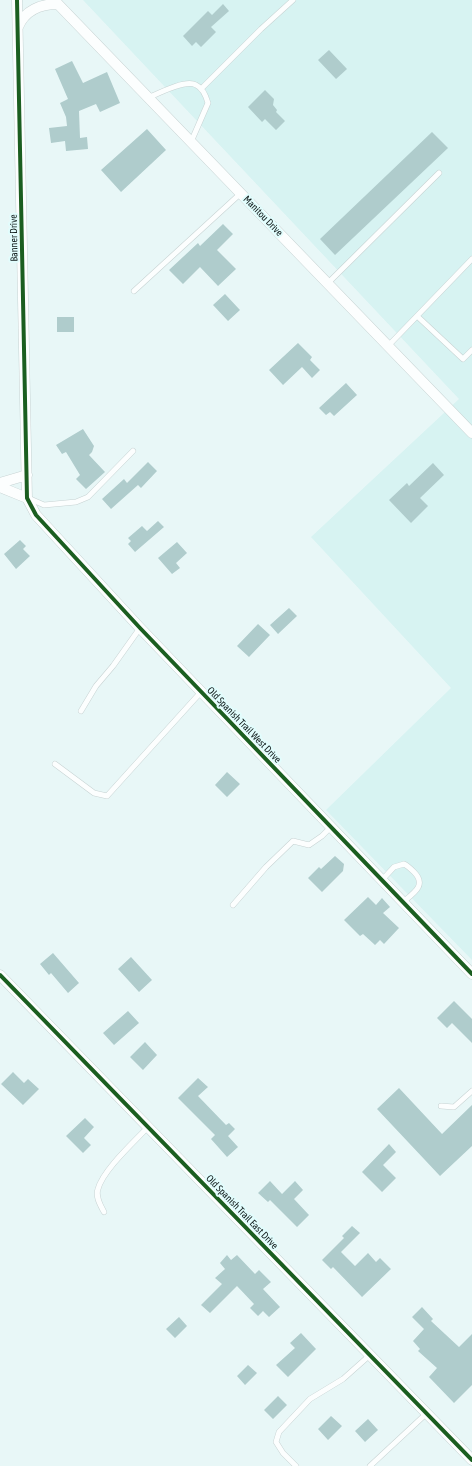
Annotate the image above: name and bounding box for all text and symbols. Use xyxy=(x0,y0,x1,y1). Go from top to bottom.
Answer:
street label: Manitou Drive xyxy=(241,193,285,239)
street label: Banner Drive xyxy=(8,214,20,262)
street label: Old Spanish Trail West Drive xyxy=(205,684,283,766)
street label: Old Spanish Trail East Drive xyxy=(203,1172,281,1252)

